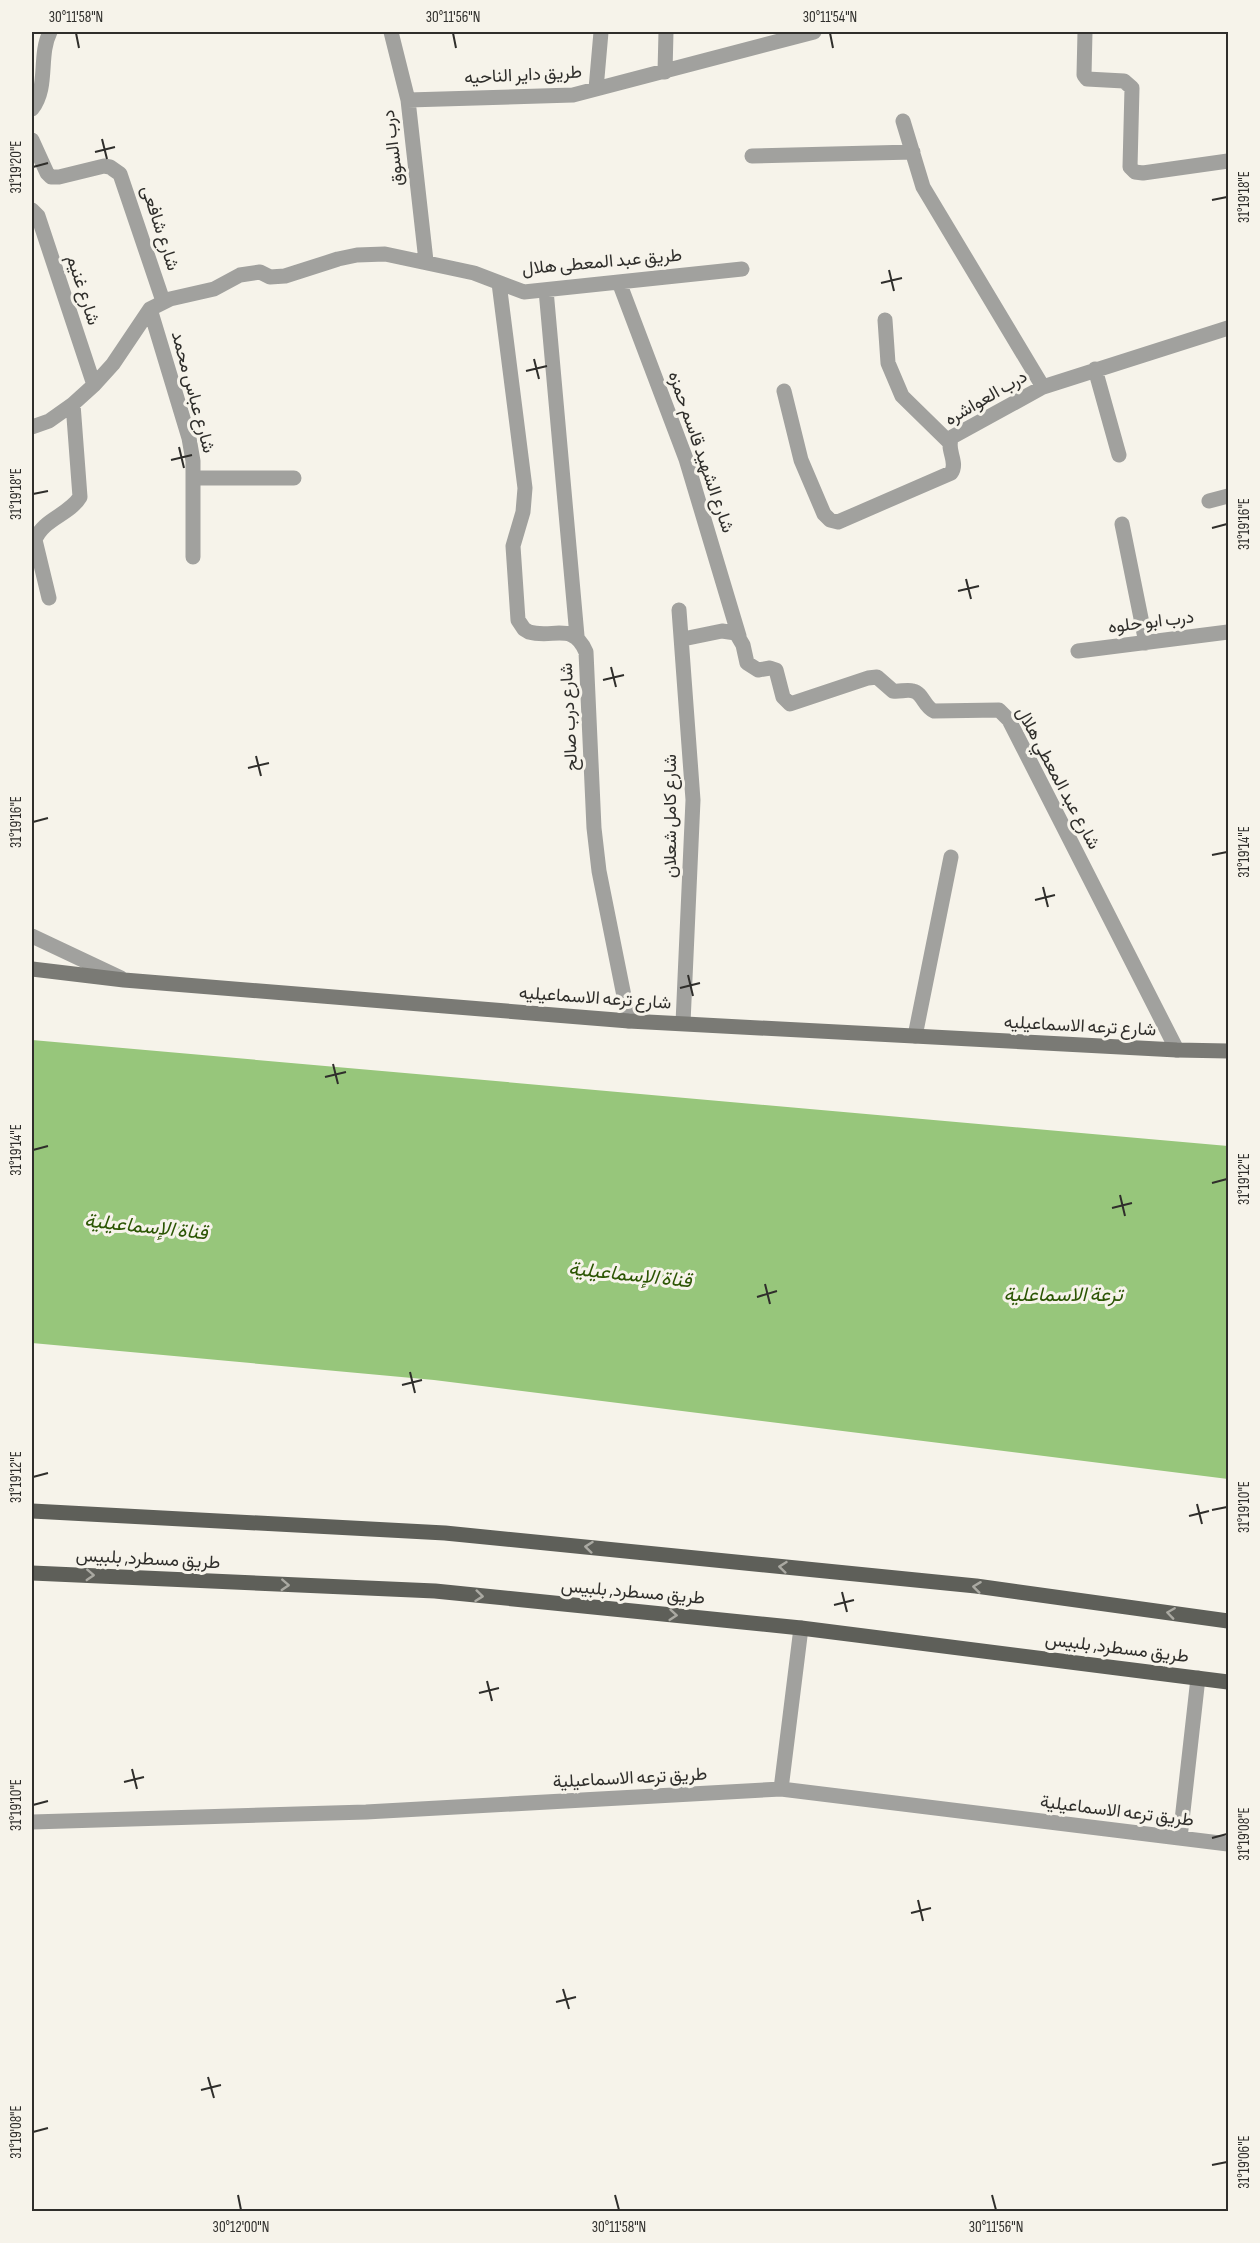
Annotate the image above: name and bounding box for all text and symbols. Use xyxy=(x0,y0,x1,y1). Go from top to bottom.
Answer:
text: 30°11'58"N xyxy=(49,8,103,27)
text: 30°11'56"N xyxy=(426,8,480,27)
text: 30°11'54"N xyxy=(803,8,857,27)
street label: طريق داير الناحيه xyxy=(464,61,582,89)
street label: درب السوق xyxy=(378,109,408,187)
text: 31°19'20"E xyxy=(7,140,26,194)
text: 31°19'18"E xyxy=(1235,171,1254,223)
street label: شارع شافعى xyxy=(135,183,184,273)
street label: طريق عبد المعطى هلال xyxy=(521,245,683,279)
street label: شارع غنيم xyxy=(61,252,104,328)
street label: شارع عباس محمد xyxy=(166,329,219,455)
street label: درب العواشره xyxy=(941,366,1031,430)
street label: شارع الشهيد قاسم حمزه xyxy=(663,369,738,536)
text: 31°19'18"E xyxy=(7,468,26,520)
text: 31°19'16"E xyxy=(1235,498,1254,550)
street label: درب ابو حلوه xyxy=(1107,606,1195,638)
street label: شارع درب صالح xyxy=(556,662,583,772)
street label: شارع عبد المعطي هلال xyxy=(1008,703,1105,855)
street label: شارع كامل شعلان xyxy=(660,754,682,878)
text: 31°19'16"E xyxy=(7,796,26,848)
text: 31°19'14"E xyxy=(1235,826,1254,878)
street label: شارع ترعه الاسماعيليه xyxy=(518,982,672,1015)
street label: شارع ترعه الاسماعيليه xyxy=(1003,1012,1157,1041)
text: 31°19'14"E xyxy=(7,1124,26,1176)
text: 31°19'12"E xyxy=(1235,1153,1254,1205)
water label: قناة الإسماعيلية xyxy=(83,1209,211,1246)
water label: قناة الإسماعيلية xyxy=(567,1257,695,1294)
water label: ترعة الاسماعلية xyxy=(1003,1283,1124,1307)
text: 31°19'12"E xyxy=(7,1451,26,1503)
text: 31°19'10"E xyxy=(1235,1481,1254,1533)
one-way arrow xyxy=(585,1541,594,1554)
street label: طريق مسطرد, بلبيس xyxy=(75,1545,221,1573)
one-way arrow xyxy=(779,1561,788,1574)
one-way arrow xyxy=(85,1569,94,1582)
street label: طريق مسطرد, بلبيس xyxy=(560,1575,706,1609)
one-way arrow xyxy=(280,1578,289,1591)
one-way arrow xyxy=(973,1581,982,1593)
one-way arrow xyxy=(475,1589,484,1602)
one-way arrow xyxy=(1166,1607,1175,1620)
one-way arrow xyxy=(669,1608,678,1621)
street label: طريق مسطرد, بلبيس xyxy=(1044,1629,1190,1667)
street label: طريق ترعه الاسماعيلية xyxy=(552,1763,708,1793)
text: 31°19'10"E xyxy=(7,1779,26,1831)
street label: طريق ترعه الاسماعيلية xyxy=(1039,1791,1195,1831)
text: 31°19'08"E xyxy=(1235,1807,1254,1861)
text: 31°19'08"E xyxy=(7,2105,26,2159)
text: 31°19'06"E xyxy=(1235,2135,1254,2189)
text: 30°12'00"N xyxy=(213,2218,269,2237)
text: 30°11'58"N xyxy=(592,2218,646,2237)
text: 30°11'56"N xyxy=(969,2218,1023,2237)

